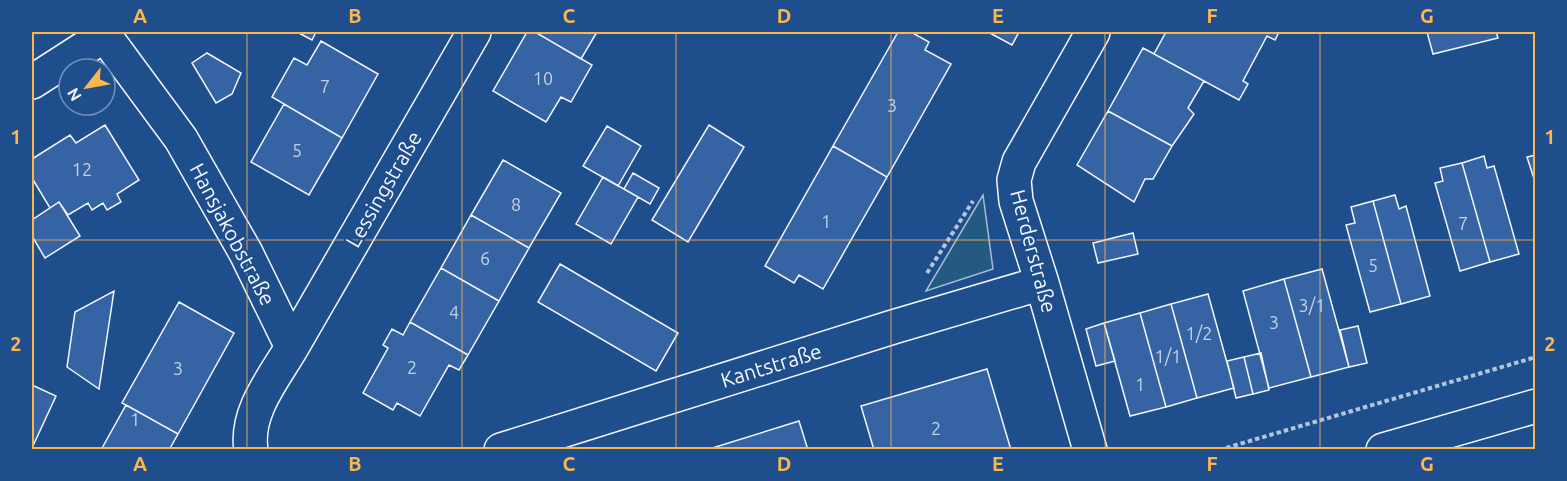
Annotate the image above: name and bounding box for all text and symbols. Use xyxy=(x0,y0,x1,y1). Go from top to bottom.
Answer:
text: A xyxy=(133,4,147,27)
text: B xyxy=(348,4,362,27)
text: C xyxy=(563,4,576,27)
text: D xyxy=(777,4,791,27)
text: E xyxy=(992,4,1004,27)
text: F xyxy=(1206,4,1218,27)
text: G xyxy=(1420,4,1434,27)
north arrow xyxy=(57,57,117,117)
house number: 10 xyxy=(533,68,553,88)
house number: 7 xyxy=(320,76,330,96)
text: N xyxy=(63,85,85,104)
house number: 3 xyxy=(887,95,897,115)
text: 1 xyxy=(10,125,22,148)
text: 1 xyxy=(1544,125,1556,148)
street label: Lessingstraße xyxy=(340,127,426,251)
house number: 5 xyxy=(292,140,302,160)
house number: 12 xyxy=(72,159,92,179)
street label: Hansjakobstraße xyxy=(185,159,281,309)
street label: Herderstraße xyxy=(1006,187,1062,315)
house number: 8 xyxy=(511,194,521,214)
house number: 1 xyxy=(821,211,831,231)
house number: 7 xyxy=(1458,213,1468,233)
house number: 6 xyxy=(480,248,490,268)
house number: 5 xyxy=(1368,255,1378,275)
house number: 3/1 xyxy=(1299,295,1325,315)
house number: 4 xyxy=(449,302,459,322)
house number: 3 xyxy=(1269,312,1279,332)
house number: 1/2 xyxy=(1186,323,1212,343)
text: 2 xyxy=(10,332,22,355)
text: 2 xyxy=(1544,332,1556,355)
street label: Kantstraße xyxy=(718,338,824,392)
house number: 1/1 xyxy=(1155,346,1181,366)
house number: 2 xyxy=(407,357,417,377)
house number: 3 xyxy=(173,358,183,378)
house number: 1 xyxy=(1135,374,1145,394)
house number: 1 xyxy=(130,409,140,429)
house number: 2 xyxy=(931,418,941,438)
text: A xyxy=(133,452,147,475)
text: B xyxy=(348,452,362,475)
text: C xyxy=(563,452,576,475)
text: D xyxy=(777,452,791,475)
text: E xyxy=(992,452,1004,475)
text: F xyxy=(1206,452,1218,475)
text: G xyxy=(1420,452,1434,475)

